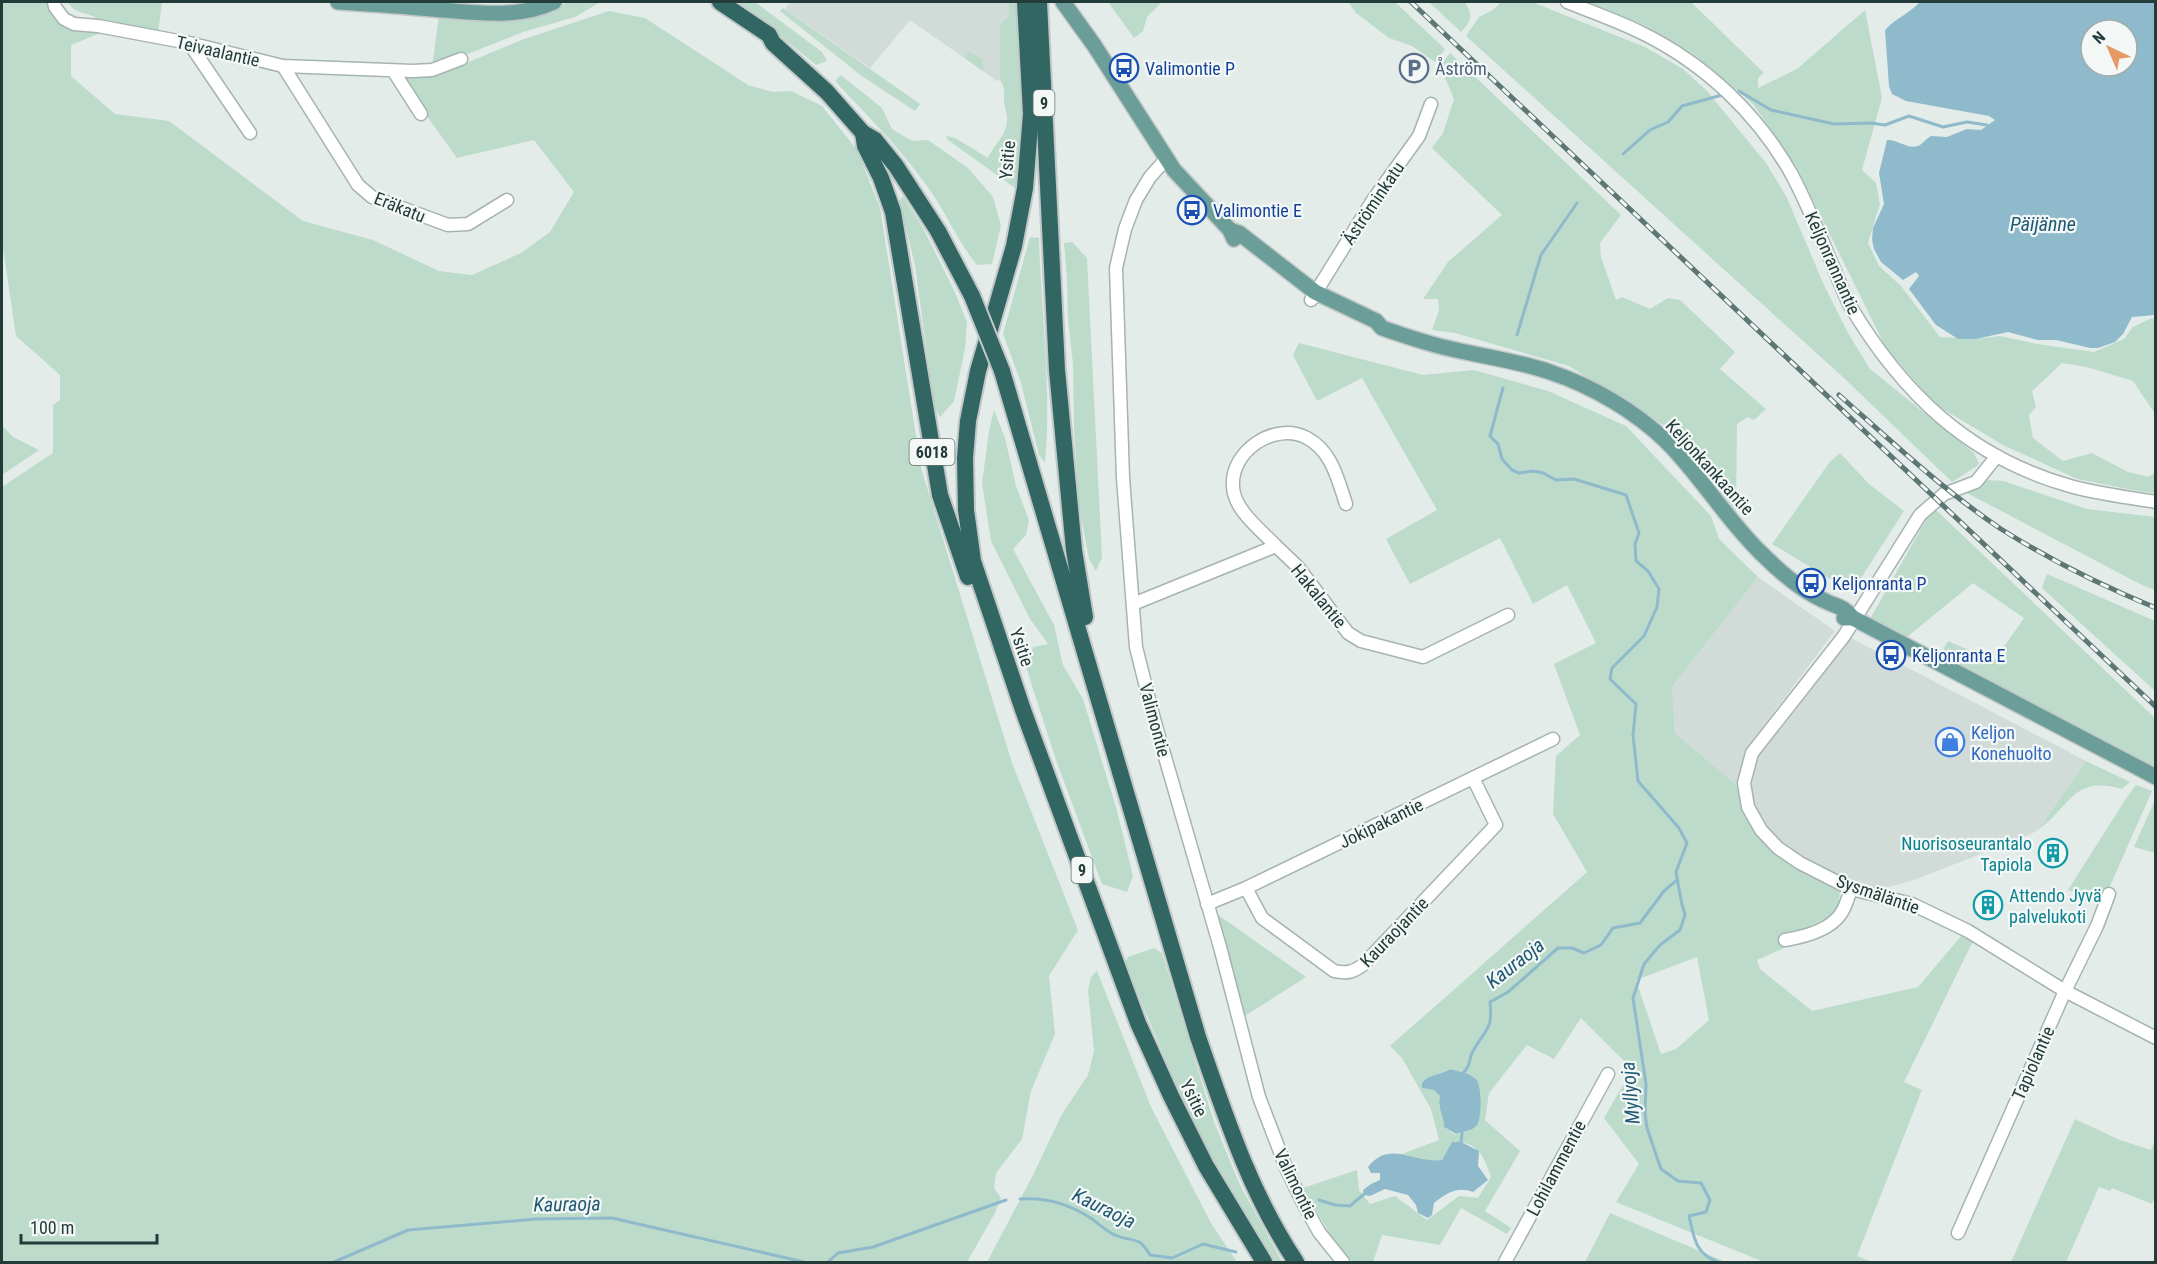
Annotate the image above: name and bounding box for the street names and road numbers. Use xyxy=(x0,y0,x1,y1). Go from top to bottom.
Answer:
street label: Teivaalantie xyxy=(174,31,262,71)
road number: 9 xyxy=(1034,90,1054,116)
street label: Ysitie xyxy=(995,140,1019,180)
street label: Äströminkatu xyxy=(1338,158,1408,248)
street label: Eräkatu xyxy=(371,187,429,227)
street label: Keljonrannantie xyxy=(1801,208,1865,318)
street label: Keljonkankaantie xyxy=(1662,415,1758,519)
road number: 6018 xyxy=(910,439,954,465)
street label: Hakalantie xyxy=(1287,560,1351,632)
street label: Ysitie xyxy=(1006,625,1038,669)
street label: Valimontie xyxy=(1135,681,1175,759)
street label: Jokipakantie xyxy=(1336,794,1426,852)
road number: 9 xyxy=(1072,857,1092,883)
street label: Sysmäläntie xyxy=(1834,870,1922,918)
street label: Kauraojantie xyxy=(1355,893,1433,971)
street label: Tapiolantie xyxy=(2007,1023,2059,1103)
street label: Ysitie xyxy=(1176,1076,1212,1120)
street label: Lohilammentie xyxy=(1522,1117,1590,1219)
street label: Valimontie xyxy=(1270,1145,1322,1223)

